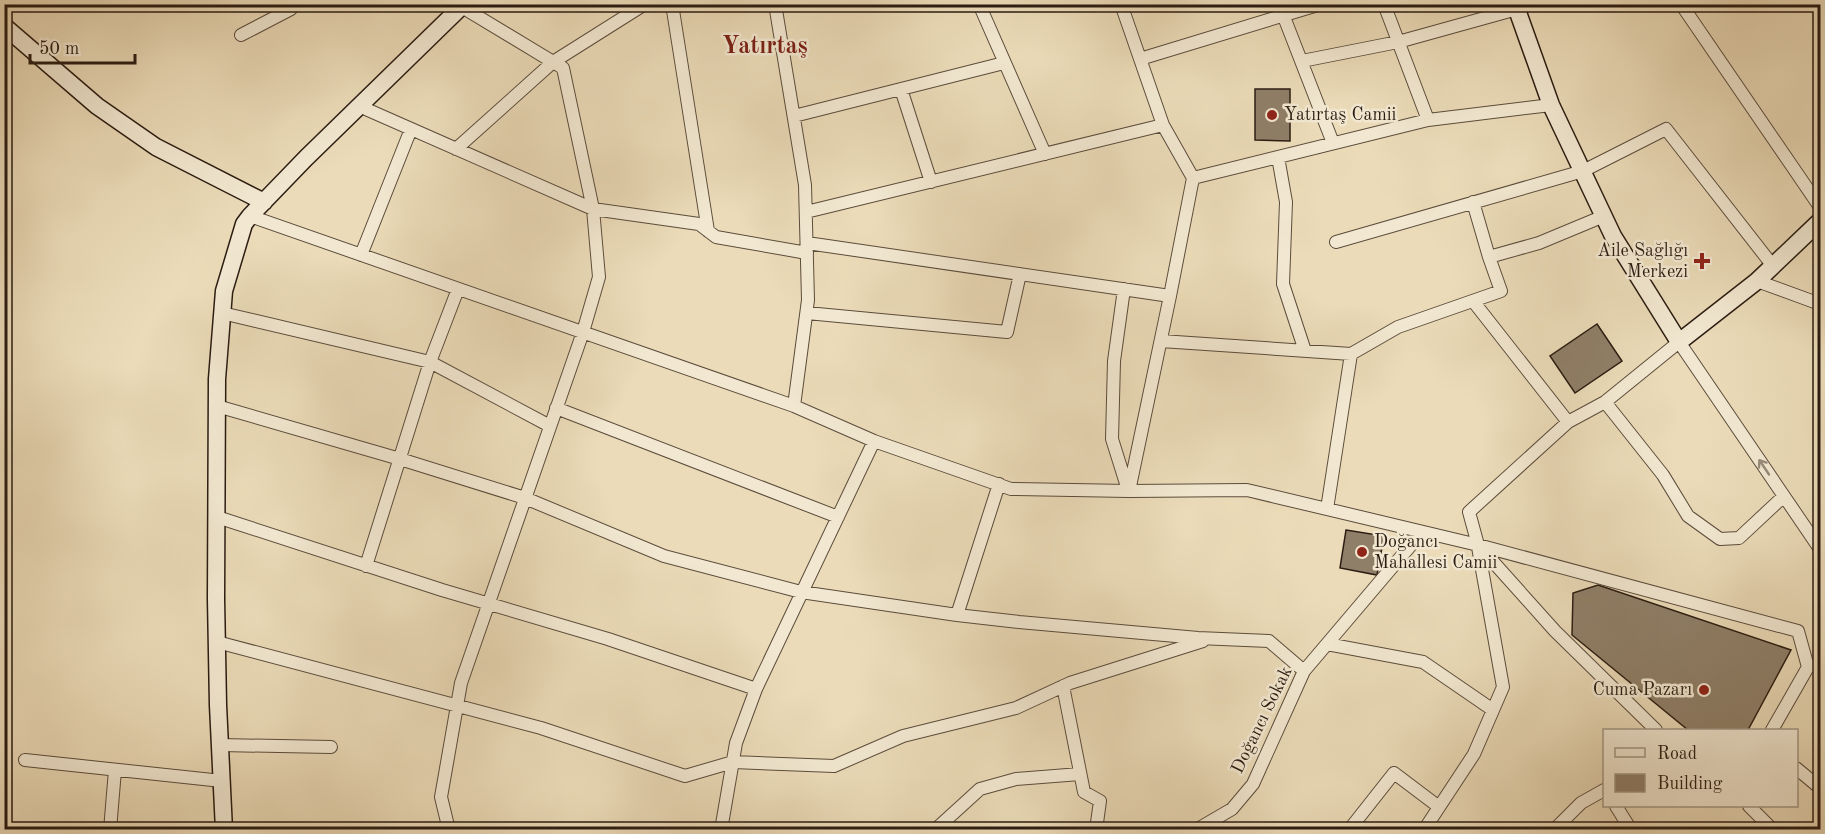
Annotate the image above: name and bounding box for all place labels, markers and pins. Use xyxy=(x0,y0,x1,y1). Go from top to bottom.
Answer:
place label: Yatırtaş Camii xyxy=(1284,106,1397,124)
marker: Yatırtaş Camii xyxy=(1265,108,1279,122)
place label: Aile Sağlığı Merkezi xyxy=(1597,242,1688,281)
marker: Aile Sağlığı Merkezi xyxy=(1693,252,1711,270)
place label: Doğancı Mahallesi Camii xyxy=(1374,533,1497,572)
marker: Doğancı Mahallesi Camii xyxy=(1355,545,1369,559)
place label: Cuma Pazarı xyxy=(1593,681,1692,699)
marker: Cuma Pazarı xyxy=(1697,683,1711,697)

